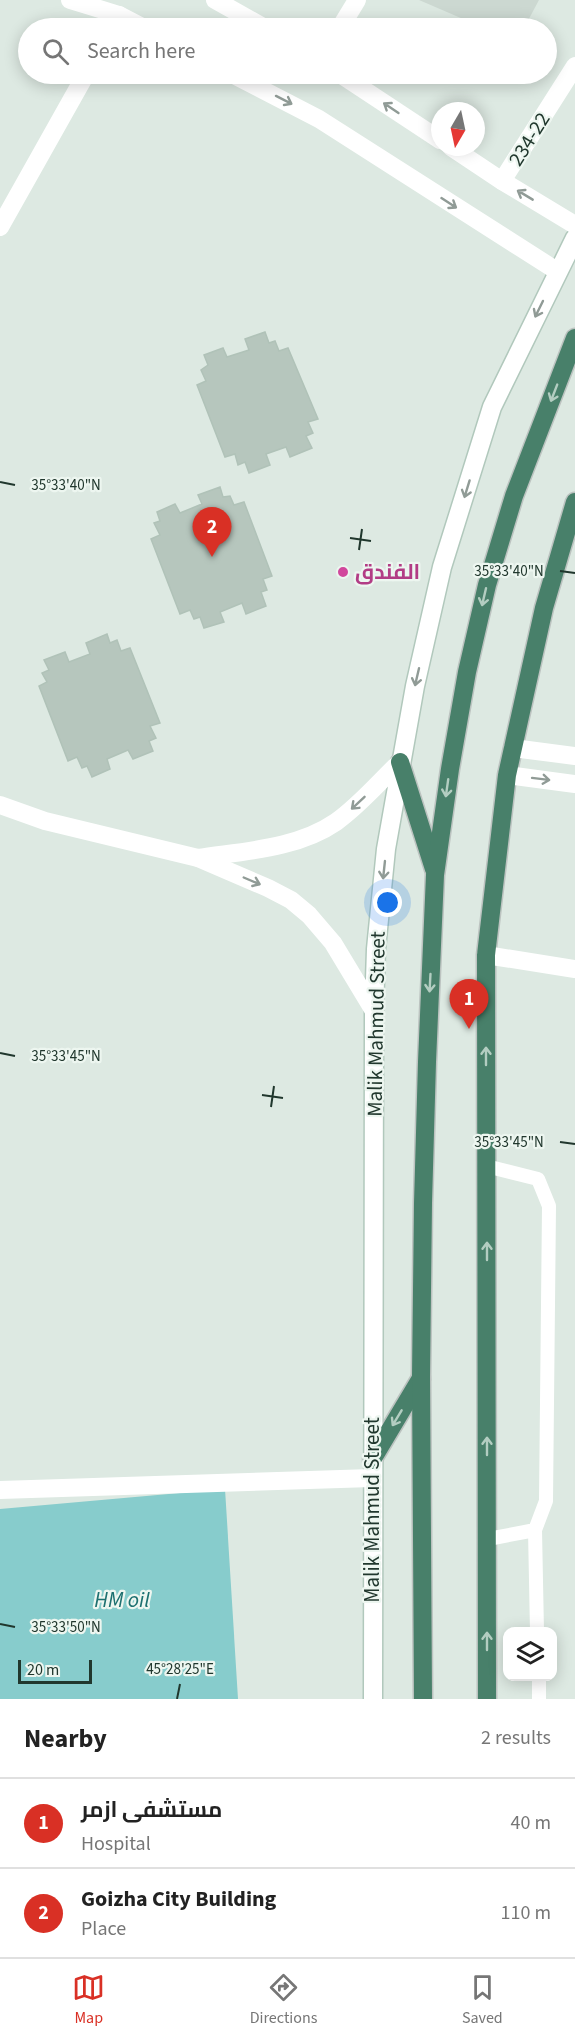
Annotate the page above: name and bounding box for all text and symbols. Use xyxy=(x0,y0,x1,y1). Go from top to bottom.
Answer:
search box xyxy=(18,18,557,84)
icon: search xyxy=(39,35,72,68)
text: Search here xyxy=(87,35,195,67)
one-way arrow xyxy=(274,95,292,107)
one-way arrow xyxy=(383,101,400,114)
north arrow xyxy=(431,102,485,156)
street label: 234-22 xyxy=(501,106,557,172)
one-way arrow xyxy=(517,189,534,201)
one-way arrow xyxy=(441,196,458,209)
one-way arrow xyxy=(533,299,544,317)
one-way arrow xyxy=(548,383,559,402)
text: 35°33'40"N xyxy=(31,475,101,496)
one-way arrow xyxy=(460,479,471,498)
pin: 2 xyxy=(192,508,232,557)
place label: الفندق xyxy=(355,557,420,587)
text: 35°33'40"N xyxy=(474,561,544,582)
marker: الفندق xyxy=(336,565,350,579)
one-way arrow xyxy=(478,587,490,606)
one-way arrow xyxy=(410,668,422,687)
one-way arrow xyxy=(530,774,550,785)
one-way arrow xyxy=(442,778,453,798)
one-way arrow xyxy=(351,796,366,810)
one-way arrow xyxy=(378,859,389,879)
one-way arrow xyxy=(242,876,260,887)
your location xyxy=(373,888,402,917)
street label: Malik Mahmud Street xyxy=(359,931,393,1117)
one-way arrow xyxy=(425,972,436,992)
pin: 1 xyxy=(450,980,488,1029)
text: 35°33'45"N xyxy=(31,1046,101,1067)
one-way arrow xyxy=(480,1046,492,1066)
text: 35°33'45"N xyxy=(474,1132,544,1153)
one-way arrow xyxy=(481,1241,493,1261)
one-way arrow xyxy=(390,1409,402,1426)
street label: Malik Mahmud Street xyxy=(357,1417,387,1603)
one-way arrow xyxy=(482,1436,493,1456)
water label: HM oil xyxy=(94,1584,150,1616)
text: 35°33'50"N xyxy=(31,1617,101,1638)
map controls xyxy=(503,1627,557,1681)
button: layers xyxy=(503,1627,557,1681)
one-way arrow xyxy=(481,1631,493,1651)
scale bar xyxy=(18,1657,92,1684)
text: 20 m xyxy=(27,1659,59,1681)
text: 45°28'25"E xyxy=(146,1659,214,1680)
text: Nearby xyxy=(24,1720,107,1757)
text: 2 results xyxy=(481,1724,551,1752)
text: مستشفى ازمر xyxy=(81,1794,222,1826)
text: 1 xyxy=(38,1809,49,1837)
text: 40 m xyxy=(511,1809,551,1837)
text: Hospital xyxy=(81,1830,151,1858)
text: Goizha City Building xyxy=(81,1883,276,1915)
text: 2 xyxy=(38,1899,49,1927)
text: 110 m xyxy=(501,1899,551,1927)
text: Place xyxy=(81,1915,126,1943)
tab: Map xyxy=(72,1971,105,2029)
tab: Directions xyxy=(250,1971,317,2029)
tab: Saved xyxy=(462,1971,503,2029)

